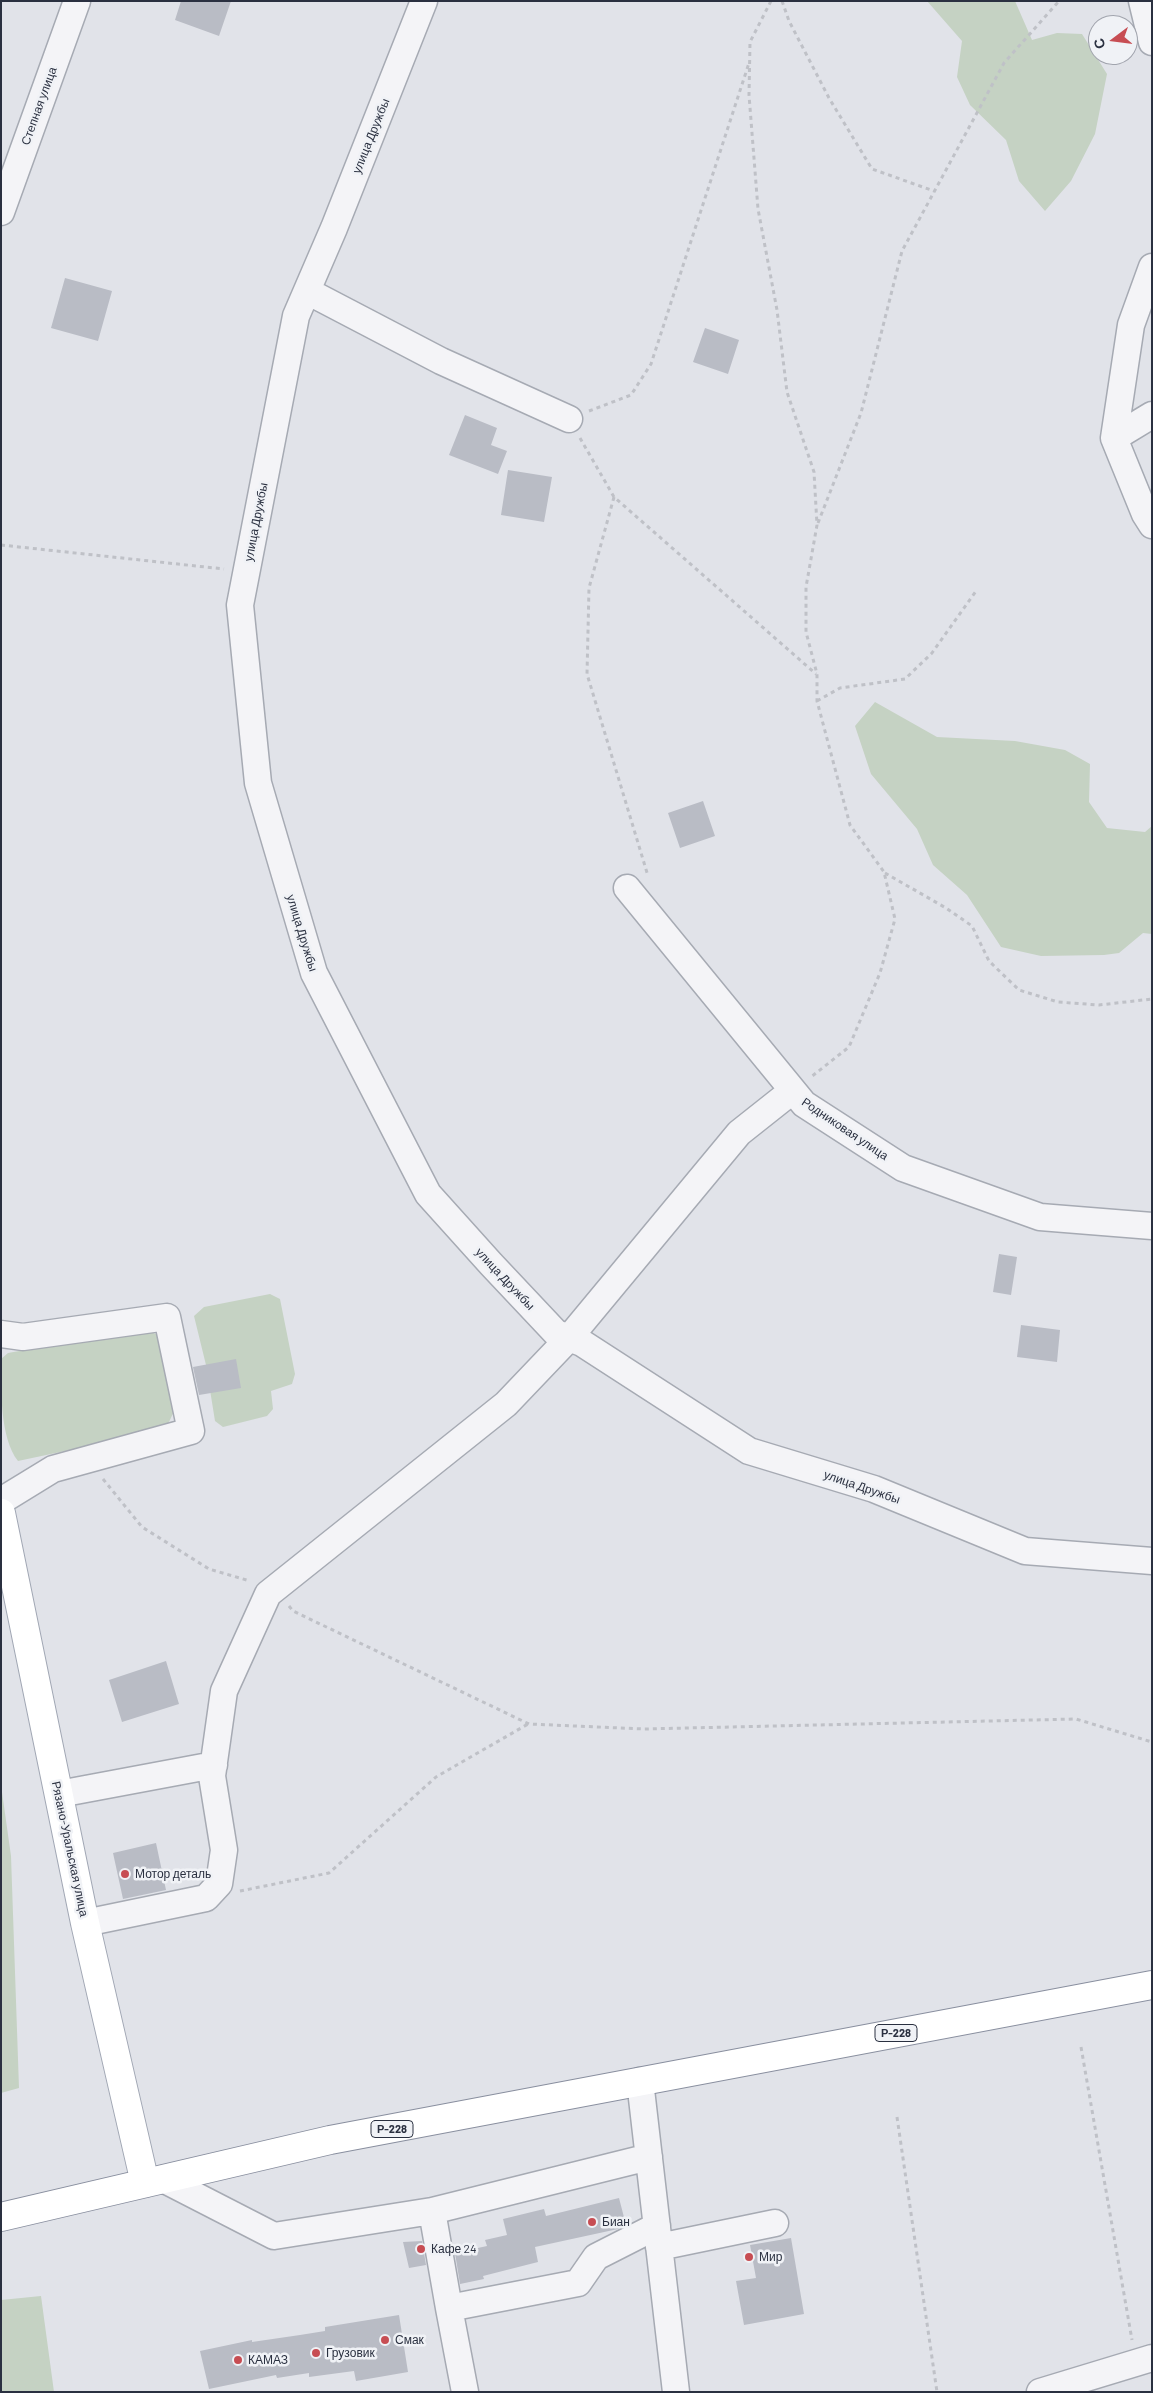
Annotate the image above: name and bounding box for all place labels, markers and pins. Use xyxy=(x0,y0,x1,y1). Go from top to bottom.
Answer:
place label: Мотор деталь xyxy=(135,1867,211,1881)
marker: Мотор деталь xyxy=(119,1868,131,1880)
place label: Биан xyxy=(602,2215,630,2229)
marker: Биан xyxy=(586,2216,598,2228)
place label: Кафе 24 xyxy=(431,2242,477,2256)
marker: Кафе 24 xyxy=(415,2243,427,2255)
place label: Мир xyxy=(759,2250,782,2264)
marker: Мир xyxy=(743,2251,755,2263)
place label: Смак xyxy=(395,2333,424,2347)
marker: Смак xyxy=(379,2334,391,2346)
place label: Грузовик xyxy=(326,2346,375,2360)
marker: Грузовик xyxy=(310,2347,322,2359)
place label: КАМАЗ xyxy=(248,2353,288,2367)
marker: КАМАЗ xyxy=(232,2354,244,2366)

